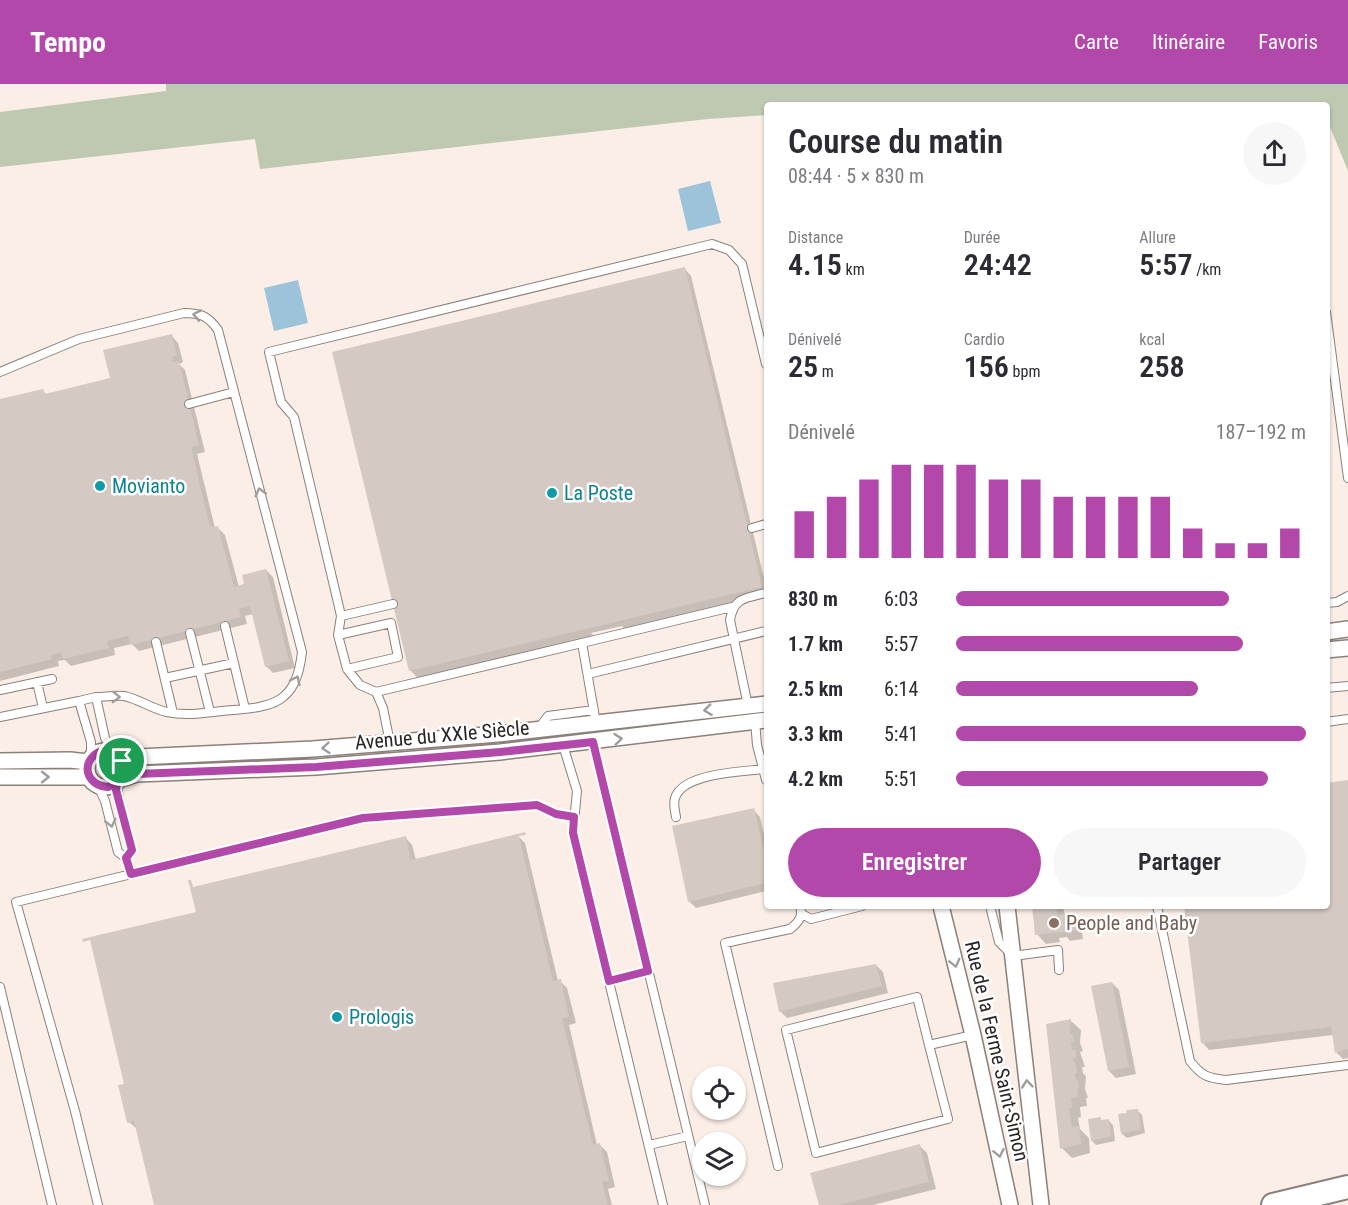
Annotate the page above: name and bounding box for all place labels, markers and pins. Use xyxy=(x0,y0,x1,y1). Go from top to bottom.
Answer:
place label: Movianto xyxy=(112,474,185,498)
marker: Movianto xyxy=(93,479,107,493)
place label: La Poste xyxy=(564,481,633,505)
marker: La Poste xyxy=(545,486,559,500)
pin xyxy=(96,735,147,786)
place label: People and Baby xyxy=(1066,911,1197,935)
marker: People and Baby xyxy=(1047,916,1061,930)
place label: Prologis xyxy=(349,1005,414,1029)
marker: Prologis xyxy=(330,1010,344,1024)

